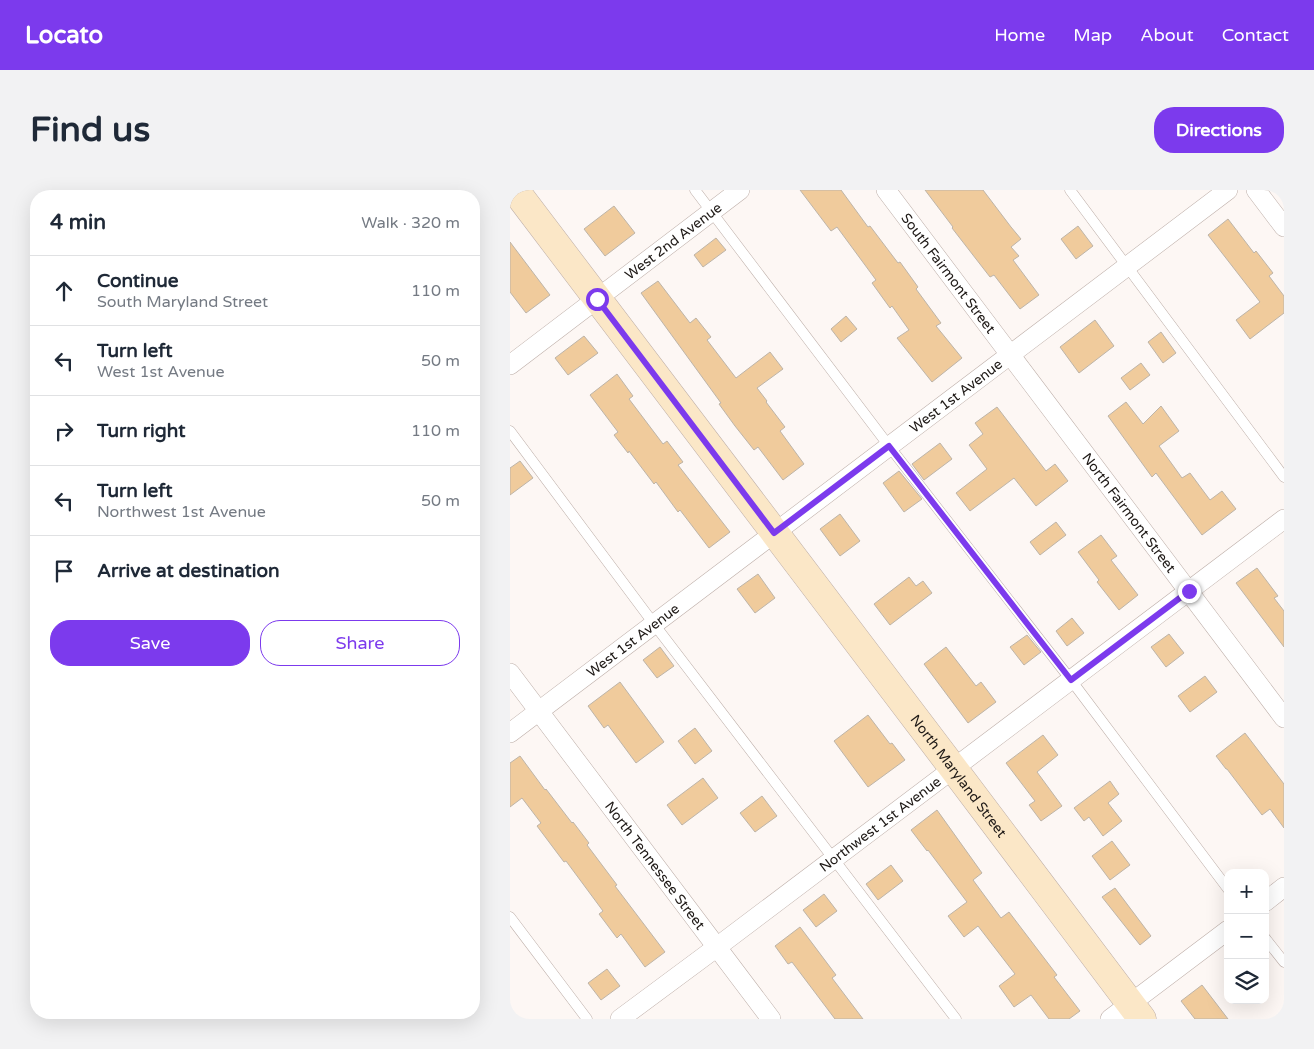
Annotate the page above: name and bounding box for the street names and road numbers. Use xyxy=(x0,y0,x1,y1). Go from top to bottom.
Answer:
street label: West 2nd Avenue xyxy=(622,199,725,283)
street label: South Fairmont Street xyxy=(897,210,999,337)
street label: West 1st Avenue xyxy=(906,356,1006,437)
street label: North Fairmont Street xyxy=(1078,450,1180,577)
street label: West 1st Avenue xyxy=(583,600,683,681)
street label: North Maryland Street xyxy=(907,711,1011,841)
street label: Northwest 1st Avenue xyxy=(816,773,944,876)
street label: North Tennessee Street xyxy=(601,798,709,934)

